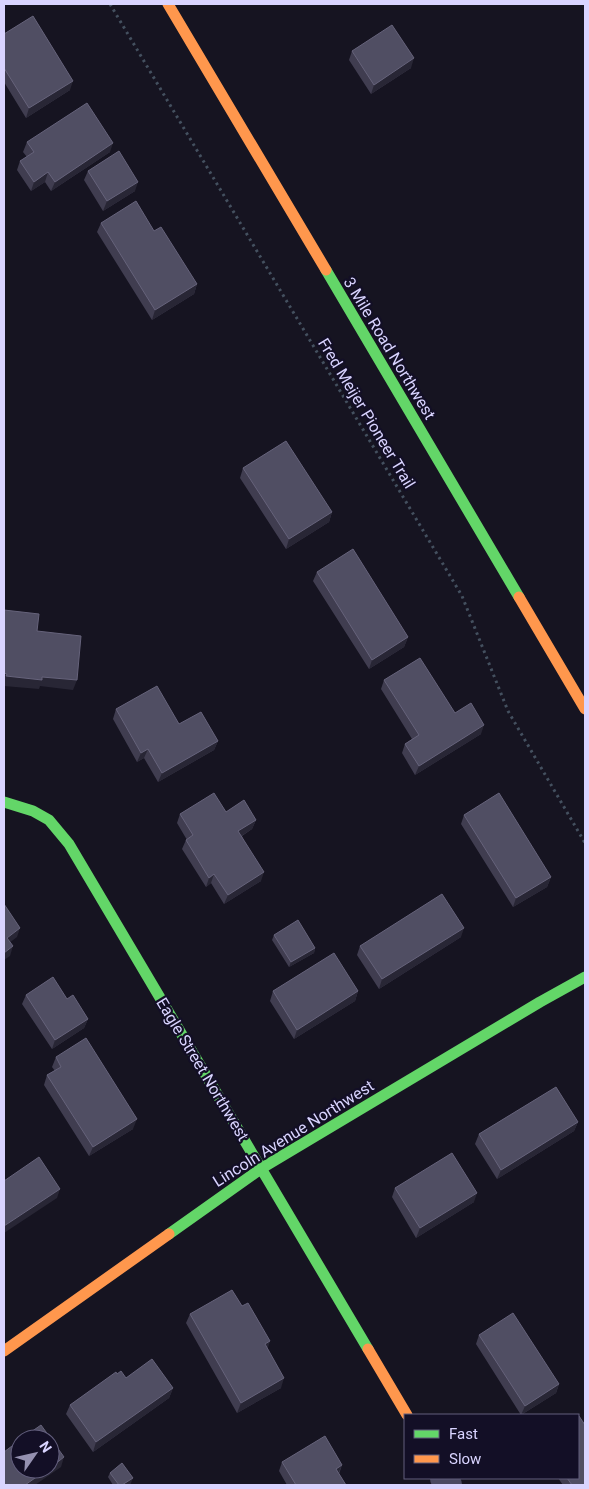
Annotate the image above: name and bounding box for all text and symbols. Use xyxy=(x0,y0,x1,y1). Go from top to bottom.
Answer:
street label: 3 Mile Road Northwest xyxy=(340,274,439,423)
street label: Fred Meijer Pioneer Trail xyxy=(314,335,419,492)
street label: Eagle Street Northwest xyxy=(152,994,253,1144)
street label: Lincoln Avenue Northwest xyxy=(209,1076,377,1191)
legend xyxy=(404,1414,579,1479)
text: Fast xyxy=(449,1425,478,1443)
north arrow xyxy=(10,1429,60,1479)
text: N xyxy=(36,1438,55,1455)
text: Slow xyxy=(449,1450,481,1468)

